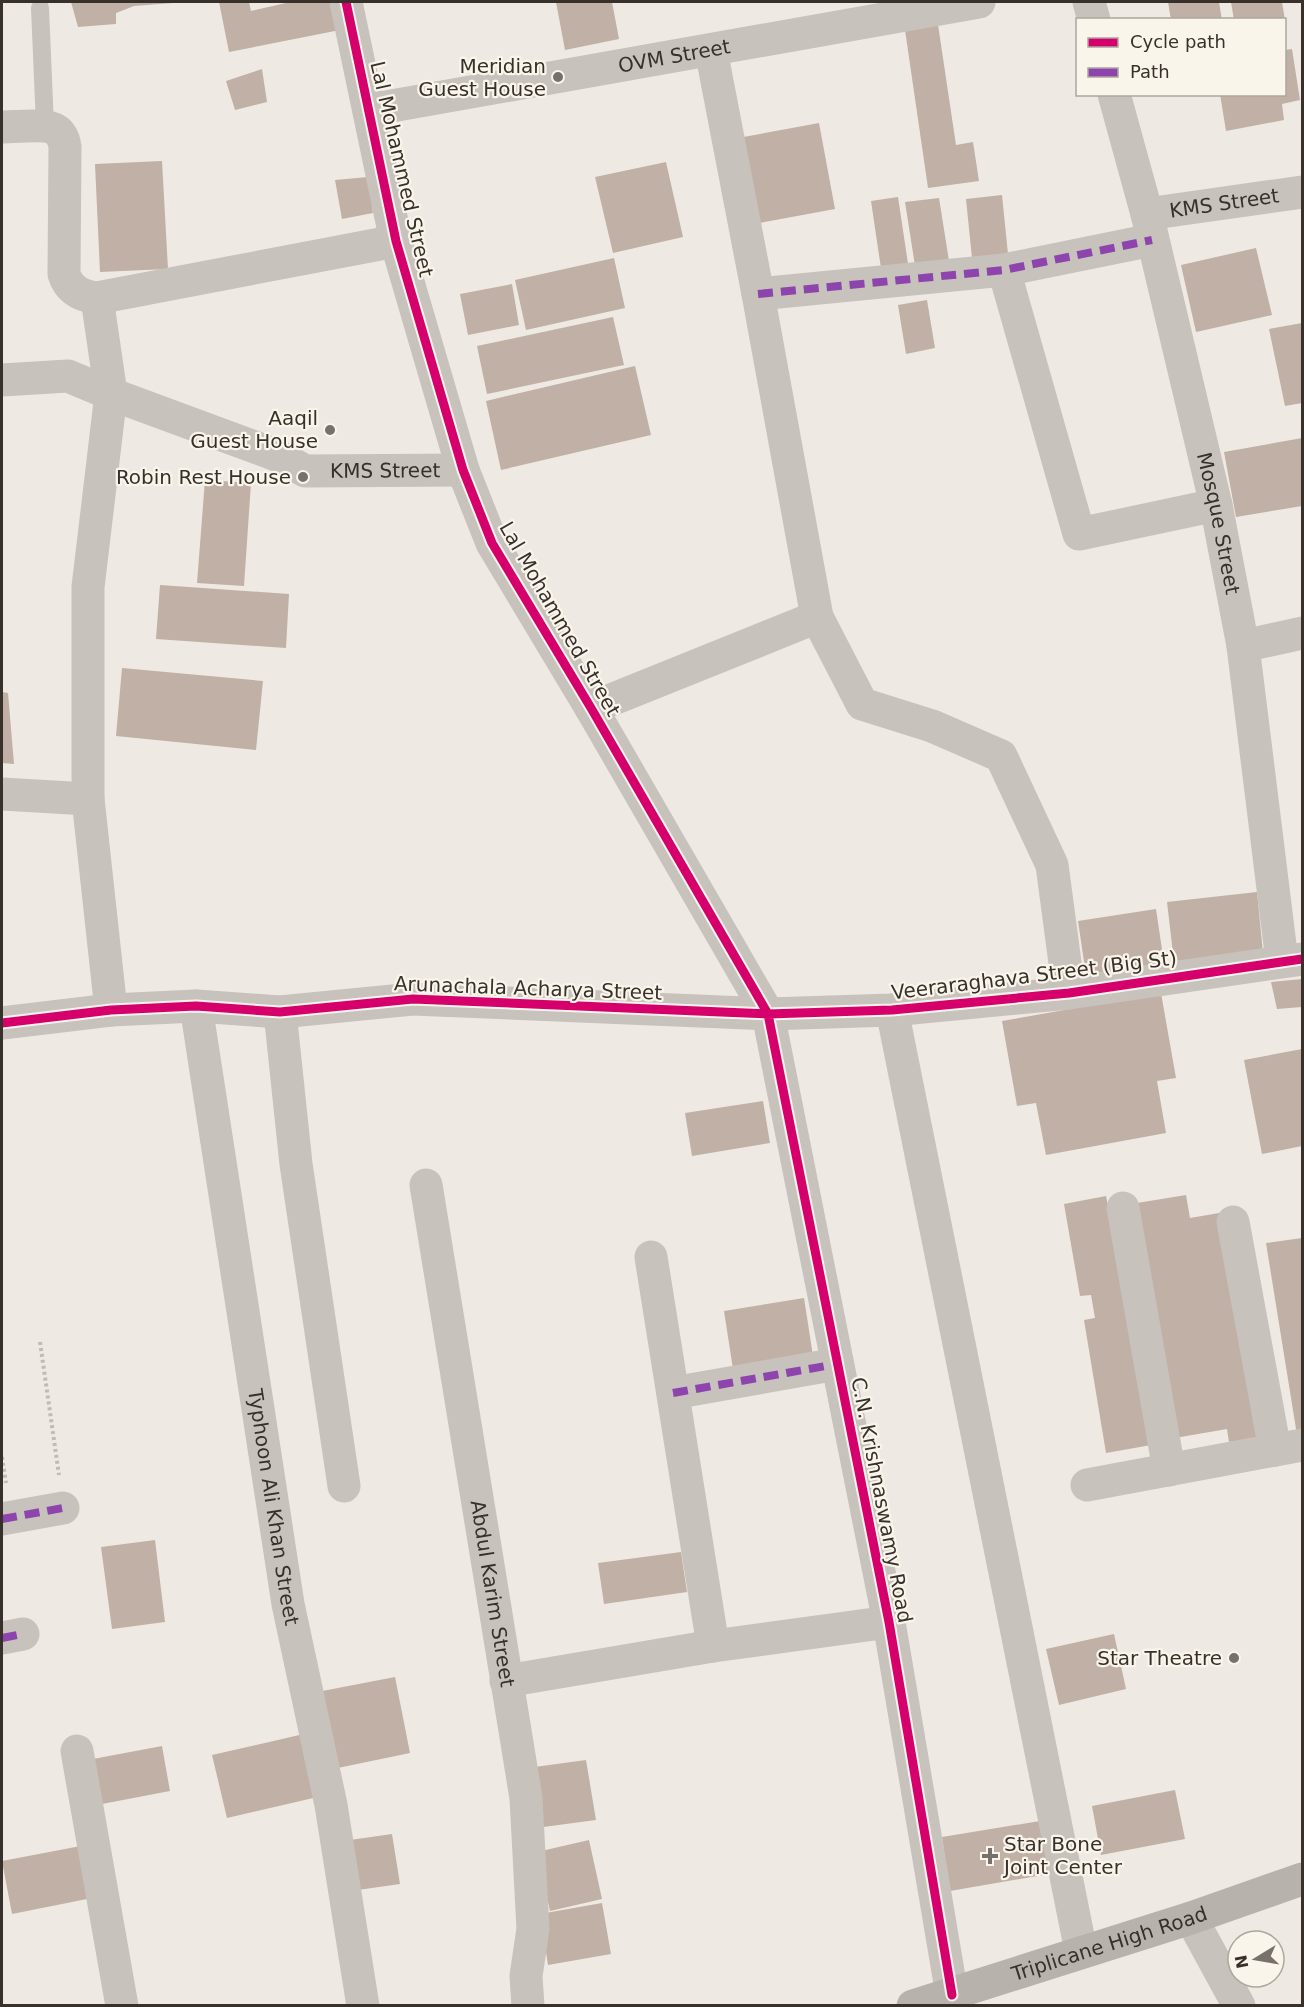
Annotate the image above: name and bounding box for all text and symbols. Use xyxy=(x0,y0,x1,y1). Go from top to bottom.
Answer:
legend xyxy=(1076,18,1286,96)
text: Cycle path xyxy=(1130,31,1226,52)
street label: OVM Street xyxy=(616,34,732,78)
place label: Meridian Guest House xyxy=(418,54,546,101)
street label: Lal Mohammed Street xyxy=(365,59,439,279)
text: Path xyxy=(1130,61,1170,82)
marker: Meridian Guest House xyxy=(551,70,565,84)
street label: KMS Street xyxy=(1168,183,1281,223)
place label: Aaqil Guest House xyxy=(190,406,318,453)
marker: Aaqil Guest House xyxy=(323,423,337,437)
street label: Mosque Street xyxy=(1192,450,1245,597)
street label: KMS Street xyxy=(330,458,441,483)
place label: Robin Rest House xyxy=(116,465,291,489)
marker: Robin Rest House xyxy=(296,470,310,484)
street label: Lal Mohammed Street xyxy=(494,517,626,721)
street label: Veeraraghava Street (Big St) xyxy=(890,946,1178,1004)
street label: Arunachala Acharya Street xyxy=(394,971,663,1005)
street label: C.N. Krishnaswamy Road xyxy=(846,1375,918,1625)
street label: Typhoon Ali Khan Street xyxy=(243,1386,304,1628)
street label: Abdul Karim Street xyxy=(466,1498,520,1689)
place label: Star Theatre xyxy=(1097,1646,1222,1670)
marker: Star Theatre xyxy=(1227,1651,1241,1665)
place label: Star Bone Joint Center xyxy=(1002,1832,1123,1879)
marker: Star Bone Joint Center xyxy=(981,1847,999,1865)
street label: Triplicane High Road xyxy=(1008,1901,1211,1986)
north arrow xyxy=(1226,1929,1286,1989)
text: N xyxy=(1231,1953,1252,1970)

